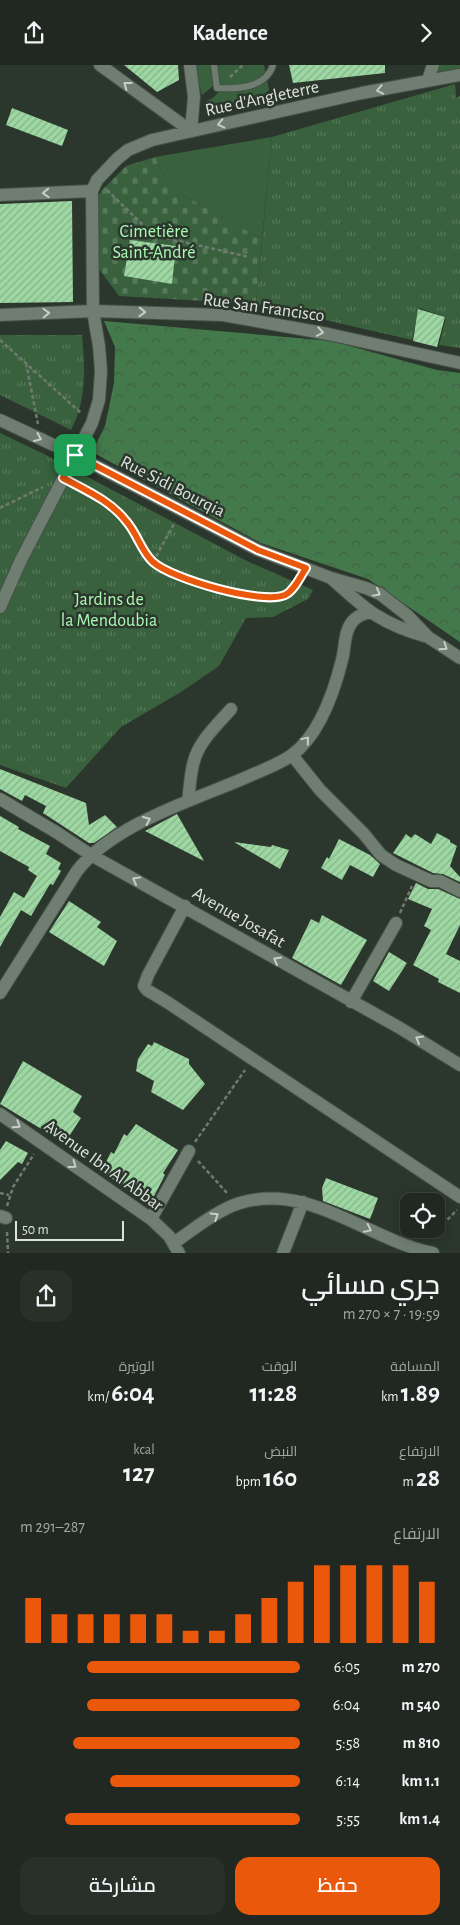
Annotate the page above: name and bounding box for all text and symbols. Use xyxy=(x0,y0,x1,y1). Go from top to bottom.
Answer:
icon: share xyxy=(20,19,48,47)
icon: forward xyxy=(412,19,440,47)
text: Kadence xyxy=(192,22,268,44)
street label: Rue d'Angleterre xyxy=(204,78,321,120)
one-way arrow xyxy=(123,82,133,91)
one-way arrow xyxy=(376,84,385,94)
one-way arrow xyxy=(217,118,226,129)
one-way arrow xyxy=(42,187,50,198)
park label: Cimetière Saint-André xyxy=(112,223,196,262)
street label: Rue San Francisco xyxy=(202,291,326,325)
one-way arrow xyxy=(138,307,146,318)
one-way arrow xyxy=(43,308,51,318)
one-way arrow xyxy=(316,326,324,337)
one-way arrow xyxy=(32,432,41,442)
pin xyxy=(54,434,96,476)
icon: arrive xyxy=(61,441,89,469)
street label: Rue Sidi Bourqia xyxy=(117,453,228,521)
one-way arrow xyxy=(372,587,381,597)
park label: Jardins de la Mendoubia xyxy=(61,591,157,630)
one-way arrow xyxy=(439,641,448,651)
one-way arrow xyxy=(300,736,309,745)
one-way arrow xyxy=(142,816,151,826)
one-way arrow xyxy=(132,876,141,886)
street label: Avenue Josafat xyxy=(189,884,288,952)
one-way arrow xyxy=(274,956,283,966)
one-way arrow xyxy=(415,1035,424,1045)
street label: Avenue Ibn Al Abbar xyxy=(41,1117,166,1215)
one-way arrow xyxy=(11,1119,21,1128)
one-way arrow xyxy=(67,1159,77,1168)
map controls xyxy=(400,1193,445,1238)
button: locate xyxy=(400,1193,445,1238)
one-way arrow xyxy=(209,1212,218,1222)
scale bar xyxy=(15,1217,124,1241)
text: 50 m xyxy=(22,1223,49,1237)
one-way arrow xyxy=(363,1223,372,1233)
button: share xyxy=(20,1270,72,1322)
text: جري مسائي xyxy=(301,1272,440,1300)
text: 19:59 · 7 × 270 m xyxy=(343,1306,440,1322)
text: الوتيرة xyxy=(119,1360,155,1374)
text: الوقت xyxy=(262,1360,297,1374)
text: المسافة xyxy=(390,1360,440,1374)
text: 6:04 xyxy=(111,1381,155,1406)
text: 11:28 xyxy=(250,1381,297,1406)
text: 1.89 xyxy=(401,1381,440,1406)
text: /km xyxy=(87,1390,111,1404)
text: km xyxy=(381,1390,401,1404)
text: kcal xyxy=(133,1443,155,1457)
text: النبض xyxy=(264,1445,297,1459)
text: الارتفاع xyxy=(399,1445,440,1459)
text: 127 xyxy=(123,1461,155,1486)
text: 160 xyxy=(263,1466,297,1491)
text: 28 xyxy=(416,1466,440,1491)
text: bpm xyxy=(236,1475,263,1489)
text: m xyxy=(402,1475,416,1489)
text: 287–291 m xyxy=(20,1519,85,1535)
text: الارتفاع xyxy=(393,1526,440,1542)
text: 6:05 xyxy=(334,1659,360,1675)
text: 270 m xyxy=(402,1659,440,1675)
text: 6:04 xyxy=(333,1697,360,1713)
text: 540 m xyxy=(401,1697,440,1713)
text: 5:58 xyxy=(335,1735,360,1751)
text: 810 m xyxy=(403,1735,440,1751)
text: 6:14 xyxy=(336,1773,360,1789)
text: 1.1 km xyxy=(402,1773,440,1789)
text: 5:55 xyxy=(336,1811,360,1827)
text: 1.4 km xyxy=(399,1811,440,1827)
button: مشاركة xyxy=(20,1857,225,1915)
button: حفظ xyxy=(235,1857,440,1915)

